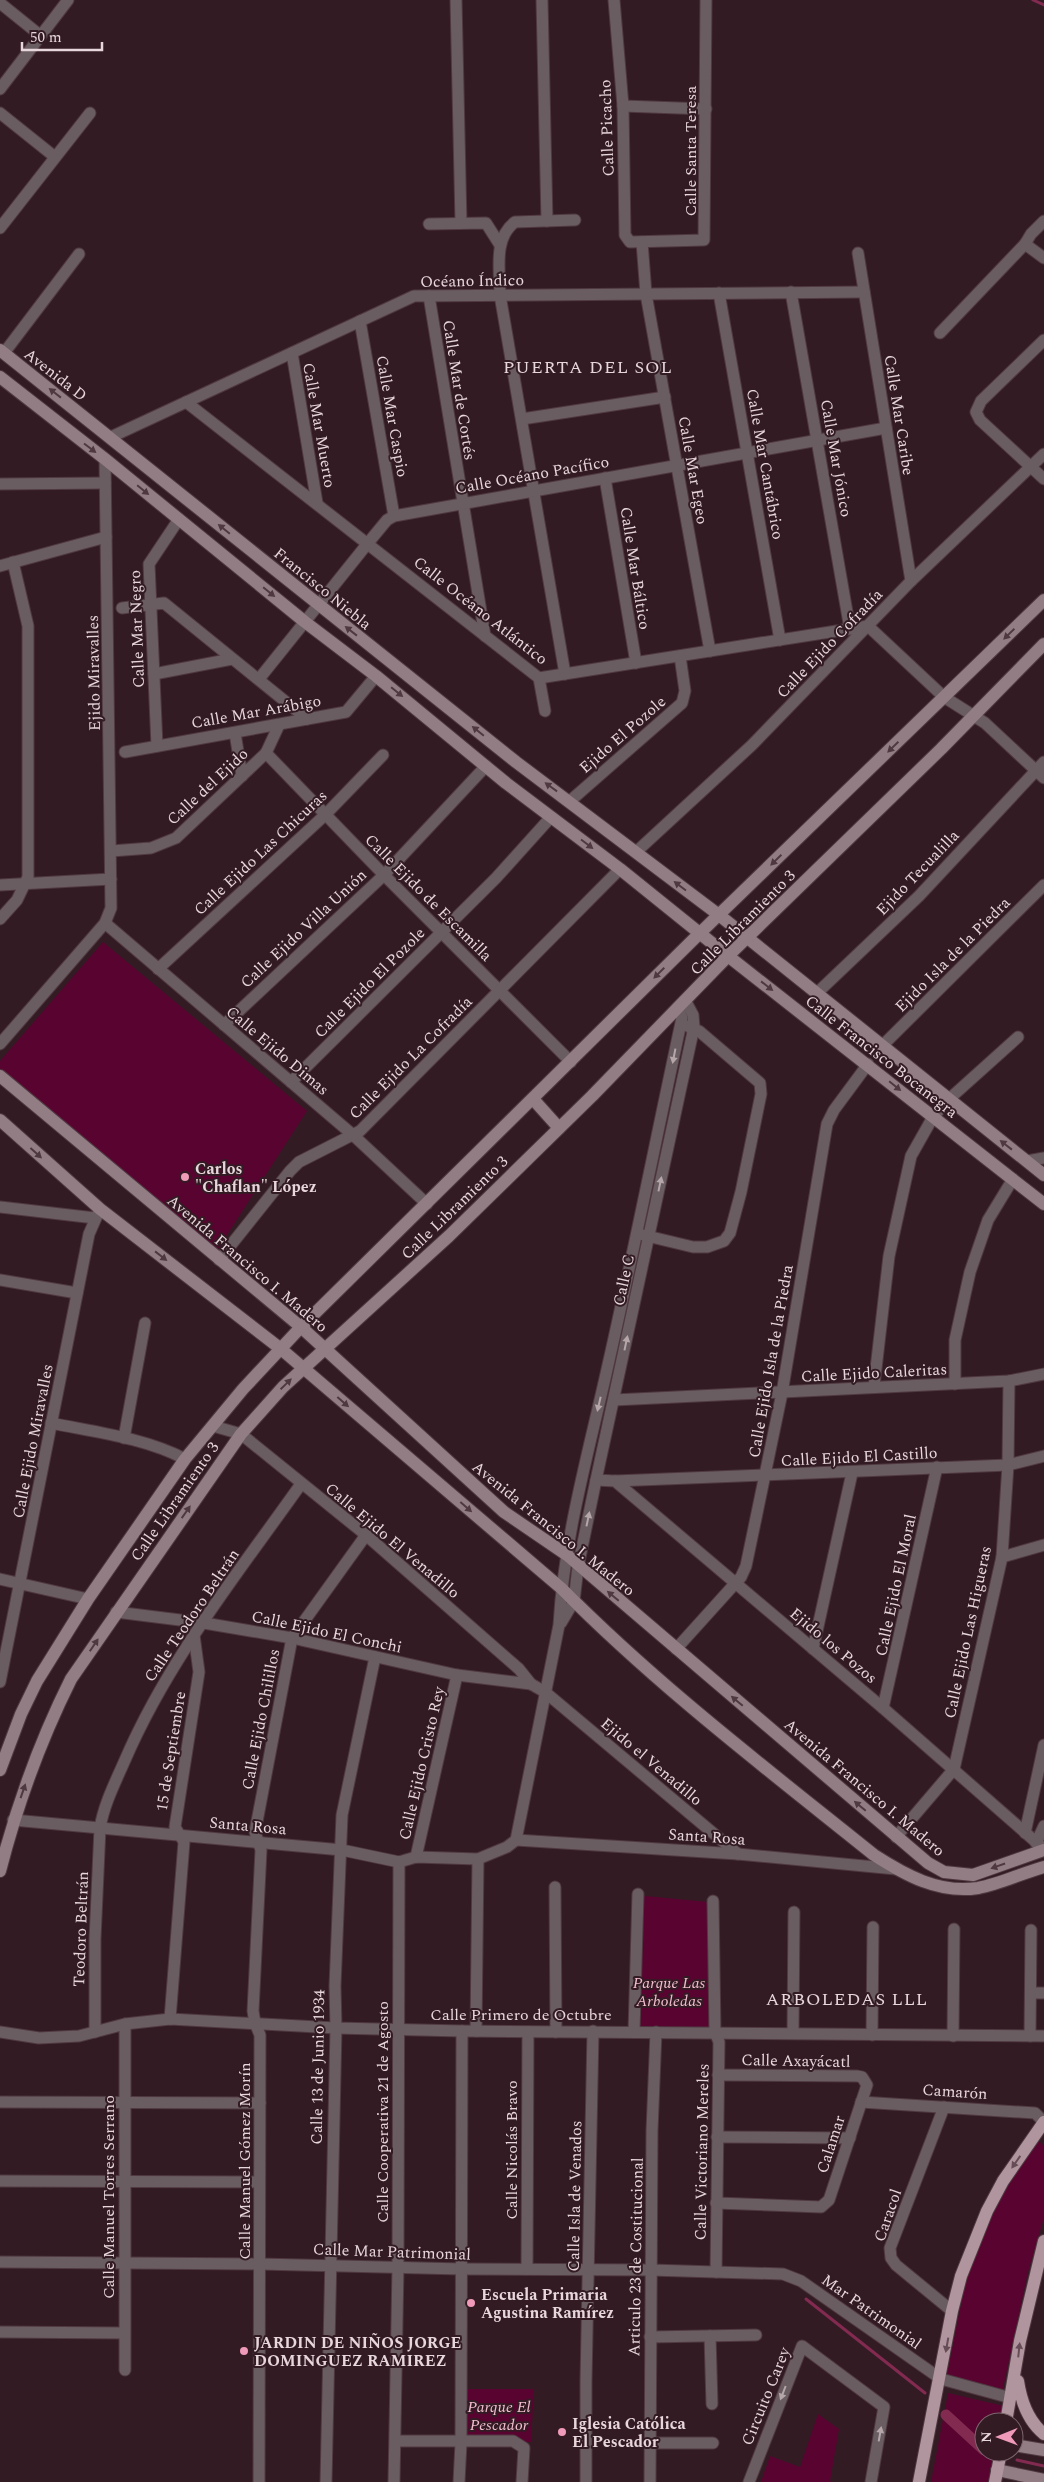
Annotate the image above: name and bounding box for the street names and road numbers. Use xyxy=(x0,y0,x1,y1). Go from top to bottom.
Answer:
street label: Calle Picacho xyxy=(593,79,621,177)
street label: Calle Santa Teresa xyxy=(679,86,703,216)
street label: Océano Índico xyxy=(420,268,524,294)
street label: Calle Mar de Cortés xyxy=(436,318,482,462)
street label: Avenida D xyxy=(19,342,92,407)
street label: Calle Mar Caspio xyxy=(370,353,415,479)
street label: Calle Mar Caribe xyxy=(878,353,920,477)
street label: Calle Mar Muerto xyxy=(296,361,342,490)
street label: Calle Mar Cantábrico xyxy=(740,387,790,542)
street label: Calle Mar Jónico xyxy=(814,397,858,519)
street label: Calle Mar Egeo xyxy=(672,414,714,526)
street label: Calle Océano Pacífico xyxy=(453,450,611,500)
street label: Calle Mar Báltico xyxy=(613,505,657,631)
street label: Francisco Niebla xyxy=(268,542,377,636)
street label: Calle Océano Atlántico xyxy=(408,551,553,671)
street label: Calle Mar Negro xyxy=(123,570,151,688)
street label: Calle Ejido Cofradía xyxy=(771,583,889,704)
street label: Ejido Miravalles xyxy=(81,615,107,731)
street label: Calle Mar Arábigo xyxy=(189,689,323,735)
street label: Ejido El Pozole xyxy=(574,690,671,779)
street label: Calle del Ejido xyxy=(161,743,254,831)
street label: Calle Ejido Las Chicuras xyxy=(188,784,333,921)
street label: Ejido Tecualilla xyxy=(870,824,965,921)
street label: Calle Ejido de Escamilla xyxy=(359,828,498,967)
street label: Calle Ejido Villa Unión xyxy=(235,864,372,994)
street label: Calle Libramiento 3 xyxy=(684,864,801,981)
street label: Ejido Isla de la Piedra xyxy=(889,891,1016,1018)
street label: Calle Ejido El Pozole xyxy=(309,922,431,1044)
street label: Calle Francisco Bocanegra xyxy=(800,989,963,1124)
street label: Calle Ejido La Cofradía xyxy=(343,990,478,1125)
street label: Calle Ejido Dimas xyxy=(220,1000,334,1101)
street label: Calle Libramiento 3 xyxy=(396,1150,514,1265)
street label: Avenida Francisco I. Madero xyxy=(162,1189,333,1338)
street label: Calle C xyxy=(607,1252,641,1308)
street label: Calle Ejido Isla de la Piedra xyxy=(742,1263,800,1460)
street label: Calle Ejido Caleritas xyxy=(800,1357,948,1389)
street label: Calle Ejido Miravalles xyxy=(6,1362,60,1520)
street label: Calle Libramiento 3 xyxy=(125,1437,225,1566)
street label: Calle Ejido El Castillo xyxy=(780,1441,938,1473)
street label: Avenida Francisco I. Madero xyxy=(467,1455,640,1602)
street label: Calle Ejido El Venadillo xyxy=(320,1477,465,1604)
street label: Calle Ejido El Moral xyxy=(869,1512,923,1658)
street label: Calle Teodoro Beltrán xyxy=(138,1544,245,1687)
street label: Calle Ejido Las Higueras xyxy=(938,1544,998,1721)
street label: Ejido los Pozos xyxy=(784,1602,882,1690)
street label: Calle Ejido El Conchi xyxy=(249,1604,404,1660)
street label: Calle Ejido Chilillos xyxy=(236,1647,286,1792)
street label: Calle Ejido Cristo Rey xyxy=(393,1683,452,1842)
street label: 15 de Septiembre xyxy=(150,1689,192,1813)
street label: Ejido el Venadillo xyxy=(595,1712,707,1812)
street label: Avenida Francisco I. Madero xyxy=(779,1713,950,1862)
street label: Santa Rosa xyxy=(208,1811,288,1841)
street label: Santa Rosa xyxy=(667,1822,747,1852)
street label: Teodoro Beltrán xyxy=(67,1871,95,1987)
street label: Calle 13 de Junio 1934 xyxy=(305,1989,331,2145)
street label: Calle Cooperativa 21 de Agosto xyxy=(371,2001,395,2223)
street label: Calle Primero de Octubre xyxy=(430,2003,612,2027)
street label: Calle Axayácatl xyxy=(741,2048,851,2074)
street label: Calle Manuel Gómez Morín xyxy=(233,2062,257,2260)
street label: Calle Victoriano Mereles xyxy=(688,2063,716,2241)
street label: Camarón xyxy=(922,2078,988,2106)
street label: Calle Nicolás Bravo xyxy=(500,2080,524,2220)
street label: Calle Manuel Torres Serrano xyxy=(97,2095,121,2299)
street label: Calamar xyxy=(810,2112,852,2176)
street label: Calle Isla de Venados xyxy=(562,2120,588,2272)
street label: Articulo 23 de Costitucional xyxy=(622,2157,650,2357)
street label: Caracol xyxy=(868,2186,908,2245)
street label: Calle Mar Patrimonial xyxy=(313,2237,471,2267)
street label: Mar Patrimonial xyxy=(816,2268,926,2355)
street label: Circuito Carey xyxy=(735,2342,797,2449)

